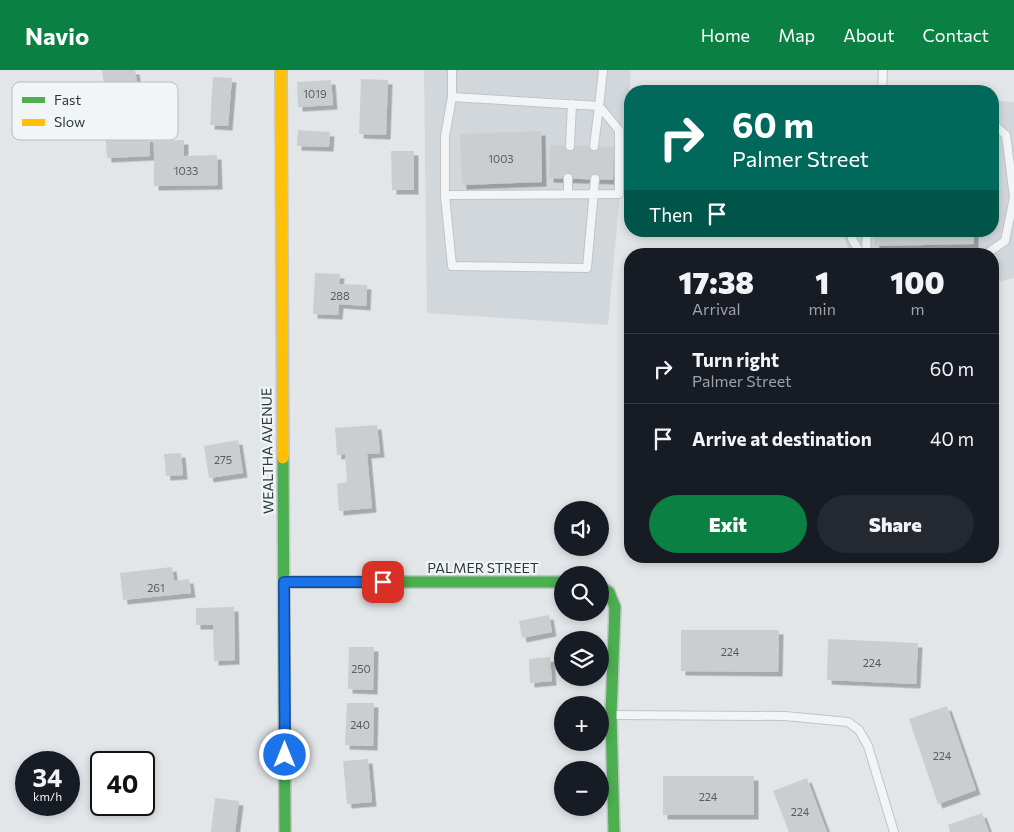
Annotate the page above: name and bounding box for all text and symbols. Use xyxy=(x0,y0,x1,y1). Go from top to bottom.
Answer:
text: Navio xyxy=(25,21,89,50)
text: Home xyxy=(701,24,750,46)
text: Map xyxy=(778,24,815,46)
text: About xyxy=(843,24,895,46)
text: Contact xyxy=(923,24,989,46)
legend xyxy=(12,82,178,140)
house number: 1019 xyxy=(303,87,327,100)
text: Fast xyxy=(54,91,81,108)
text: 60 m xyxy=(732,102,814,145)
icon: right xyxy=(649,105,714,170)
text: Slow xyxy=(54,113,85,130)
text: Palmer Street xyxy=(732,145,869,172)
house number: 1003 xyxy=(488,152,514,165)
house number: 1033 xyxy=(174,164,198,177)
icon: arrive xyxy=(703,200,731,228)
text: Then xyxy=(649,203,693,226)
text: 17:38 xyxy=(678,263,754,300)
text: 1 xyxy=(815,263,829,300)
text: 100 xyxy=(890,263,945,300)
house number: 288 xyxy=(330,289,350,302)
text: Arrival xyxy=(692,299,740,318)
text: min xyxy=(809,299,836,318)
text: m xyxy=(910,299,924,318)
text: Turn right xyxy=(692,348,779,371)
icon: right xyxy=(649,355,677,383)
text: 60 m xyxy=(930,357,974,380)
text: Palmer Street xyxy=(692,371,792,390)
street label: WEALTHA AVENUE xyxy=(257,388,277,514)
icon: arrive xyxy=(649,425,677,453)
text: Arrive at destination xyxy=(692,427,872,450)
text: 40 m xyxy=(930,427,974,450)
house number: 275 xyxy=(214,453,232,466)
button: Exit xyxy=(649,495,807,553)
button: Share xyxy=(817,495,974,553)
map controls xyxy=(554,501,609,816)
button: sound xyxy=(554,501,609,556)
street label: PALMER STREET xyxy=(427,559,539,576)
pin xyxy=(362,561,404,603)
button: search xyxy=(554,566,609,621)
icon: arrive xyxy=(369,568,397,596)
house number: 261 xyxy=(147,581,165,594)
button: layers xyxy=(554,631,609,686)
house number: 224 xyxy=(721,645,740,658)
house number: 224 xyxy=(863,656,882,669)
house number: 250 xyxy=(351,662,371,675)
button: + xyxy=(554,696,609,751)
house number: 240 xyxy=(350,718,370,731)
position arrow xyxy=(258,728,310,780)
house number: 224 xyxy=(933,749,952,762)
speed limit sign: 40 xyxy=(90,751,155,816)
button: − xyxy=(554,761,609,816)
text: 34 xyxy=(33,762,62,792)
text: km/h xyxy=(33,789,62,803)
house number: 224 xyxy=(699,790,718,803)
house number: 224 xyxy=(791,805,810,818)

